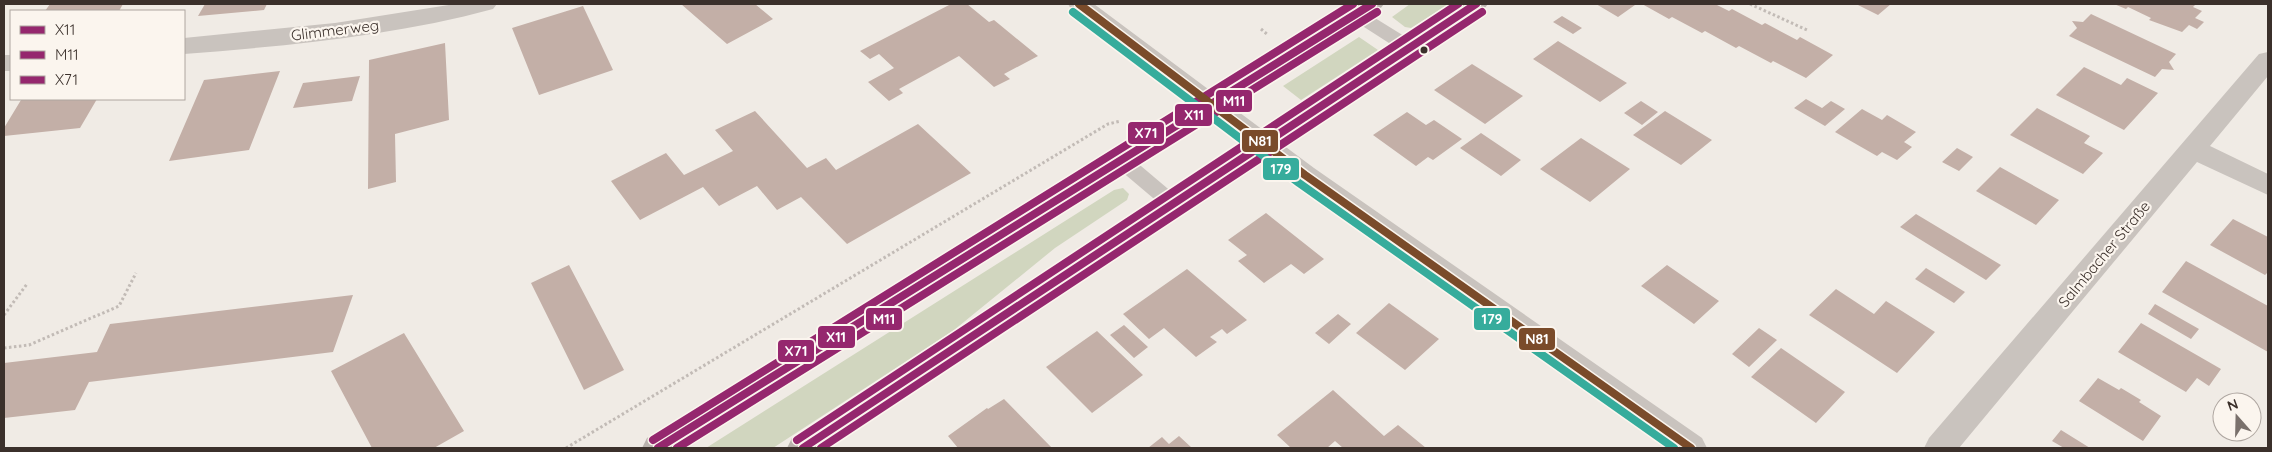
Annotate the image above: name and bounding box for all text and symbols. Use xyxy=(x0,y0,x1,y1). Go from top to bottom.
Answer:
legend xyxy=(10,10,185,100)
street label: Glimmerweg xyxy=(290,15,380,45)
text: X11 xyxy=(55,20,75,39)
text: M11 xyxy=(55,45,79,64)
unlabelled marker xyxy=(1419,45,1429,55)
text: X71 xyxy=(55,70,78,89)
line badge: M11 xyxy=(1215,89,1253,113)
text: M11 xyxy=(1223,92,1245,110)
line badge: X11 xyxy=(1174,103,1213,127)
text: X11 xyxy=(1184,106,1204,124)
line badge: X71 xyxy=(1127,121,1165,145)
text: X71 xyxy=(1135,124,1157,142)
line badge: N81 xyxy=(1241,129,1279,153)
text: N81 xyxy=(1248,132,1272,150)
line badge: 179 xyxy=(1262,157,1300,181)
text: 179 xyxy=(1270,160,1292,178)
street label: Salmbacher Straße xyxy=(2054,197,2154,311)
line badge: M11 xyxy=(865,307,903,331)
line badge: 179 xyxy=(1473,307,1511,331)
text: M11 xyxy=(873,310,895,328)
text: 179 xyxy=(1481,310,1503,328)
line badge: X11 xyxy=(817,325,856,349)
line badge: N81 xyxy=(1518,327,1556,351)
text: X11 xyxy=(826,328,846,346)
text: N81 xyxy=(1525,330,1549,348)
line badge: X71 xyxy=(777,339,815,363)
text: X71 xyxy=(785,342,807,360)
north arrow xyxy=(2212,392,2262,442)
text: N xyxy=(2225,395,2240,415)

